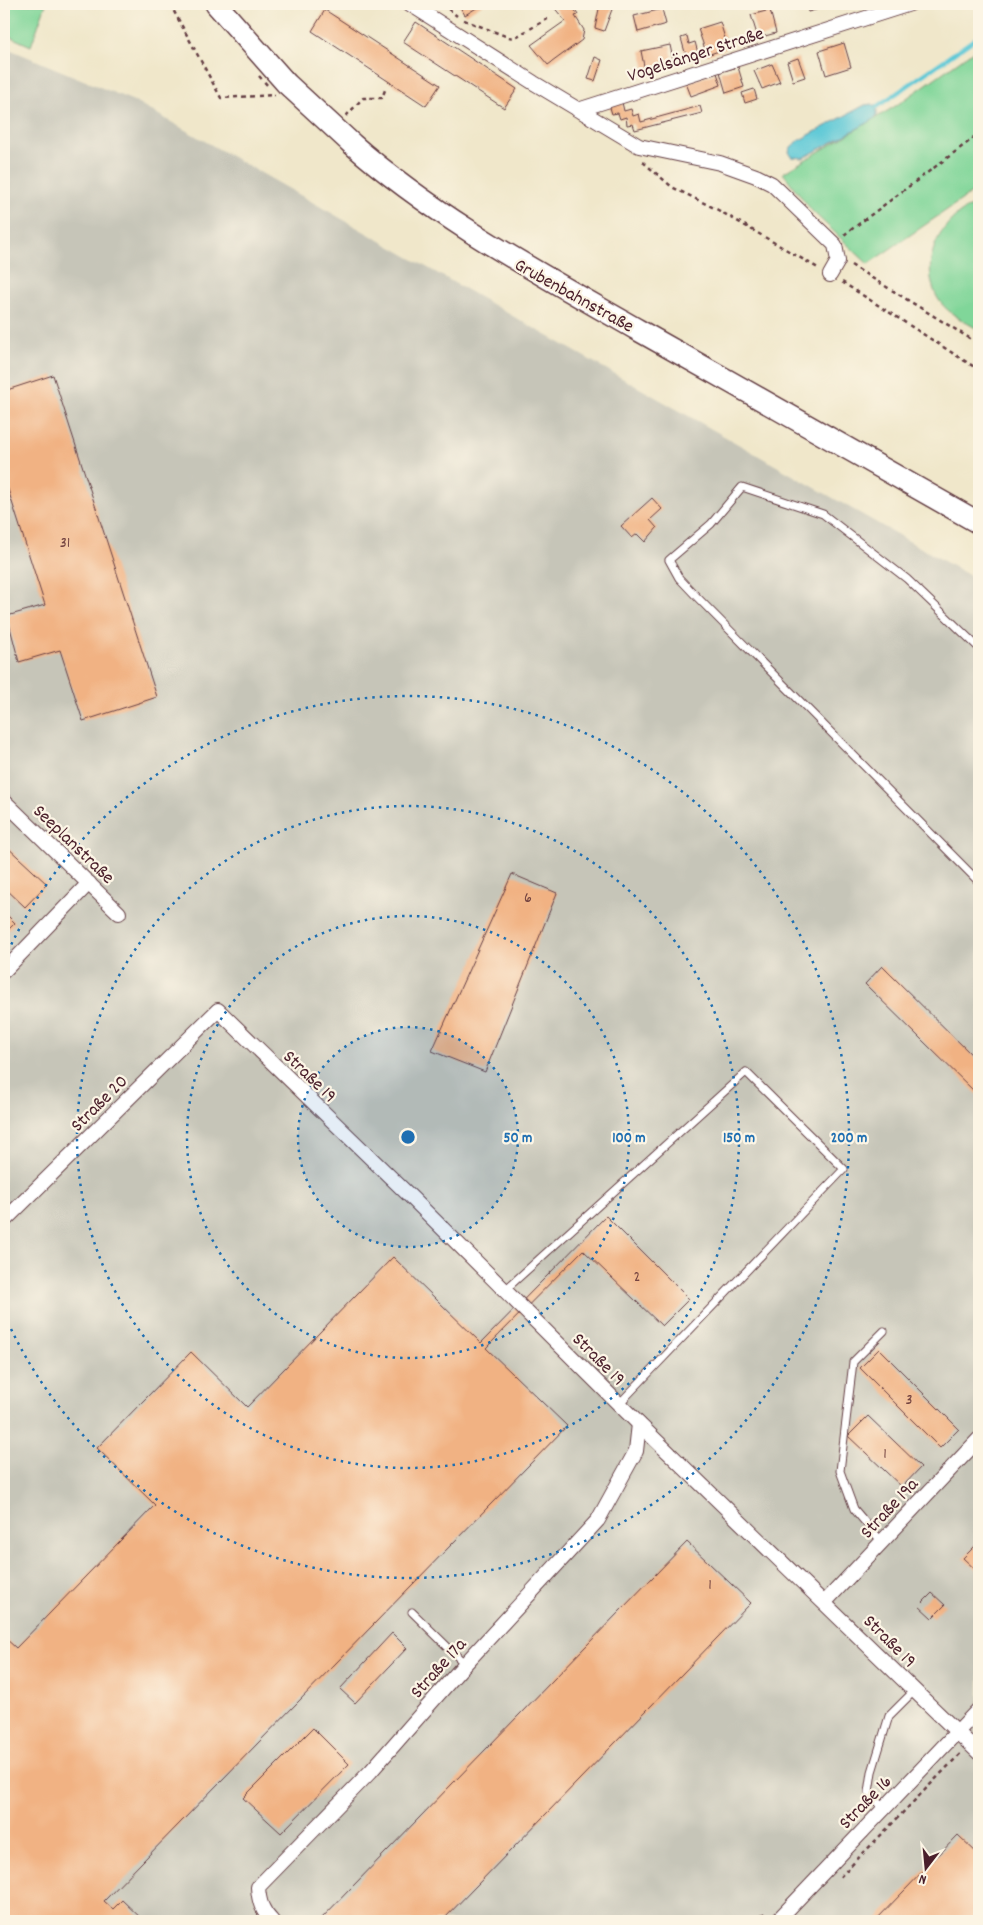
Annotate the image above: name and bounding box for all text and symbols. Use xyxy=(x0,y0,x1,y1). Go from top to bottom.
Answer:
street label: Vogelsänger Straße xyxy=(624,22,768,91)
street label: Grubenbahnstraße xyxy=(509,253,638,341)
house number: 31 xyxy=(60,532,70,555)
street label: Seeplanstraße xyxy=(26,800,120,892)
house number: 6 xyxy=(524,887,532,910)
street label: Straße 19 xyxy=(275,1045,342,1110)
street label: Straße 20 xyxy=(66,1070,135,1139)
centre of rings xyxy=(399,1128,417,1146)
text: 50 m xyxy=(504,1128,532,1150)
text: 100 m xyxy=(612,1128,646,1150)
text: 150 m xyxy=(723,1128,755,1150)
text: 200 m xyxy=(831,1128,867,1150)
house number: 2 xyxy=(634,1266,641,1289)
street label: Straße 19 xyxy=(565,1328,630,1393)
house number: 3 xyxy=(905,1389,913,1412)
house number: 1 xyxy=(883,1443,887,1466)
street label: Straße 19a xyxy=(855,1472,927,1546)
house number: 1 xyxy=(708,1574,712,1597)
street label: Straße 19 xyxy=(856,1610,921,1675)
street label: Straße 17a xyxy=(405,1632,475,1706)
street label: Straße 16 xyxy=(834,1770,899,1837)
north arrow xyxy=(900,1842,950,1892)
text: N xyxy=(917,1868,929,1889)

